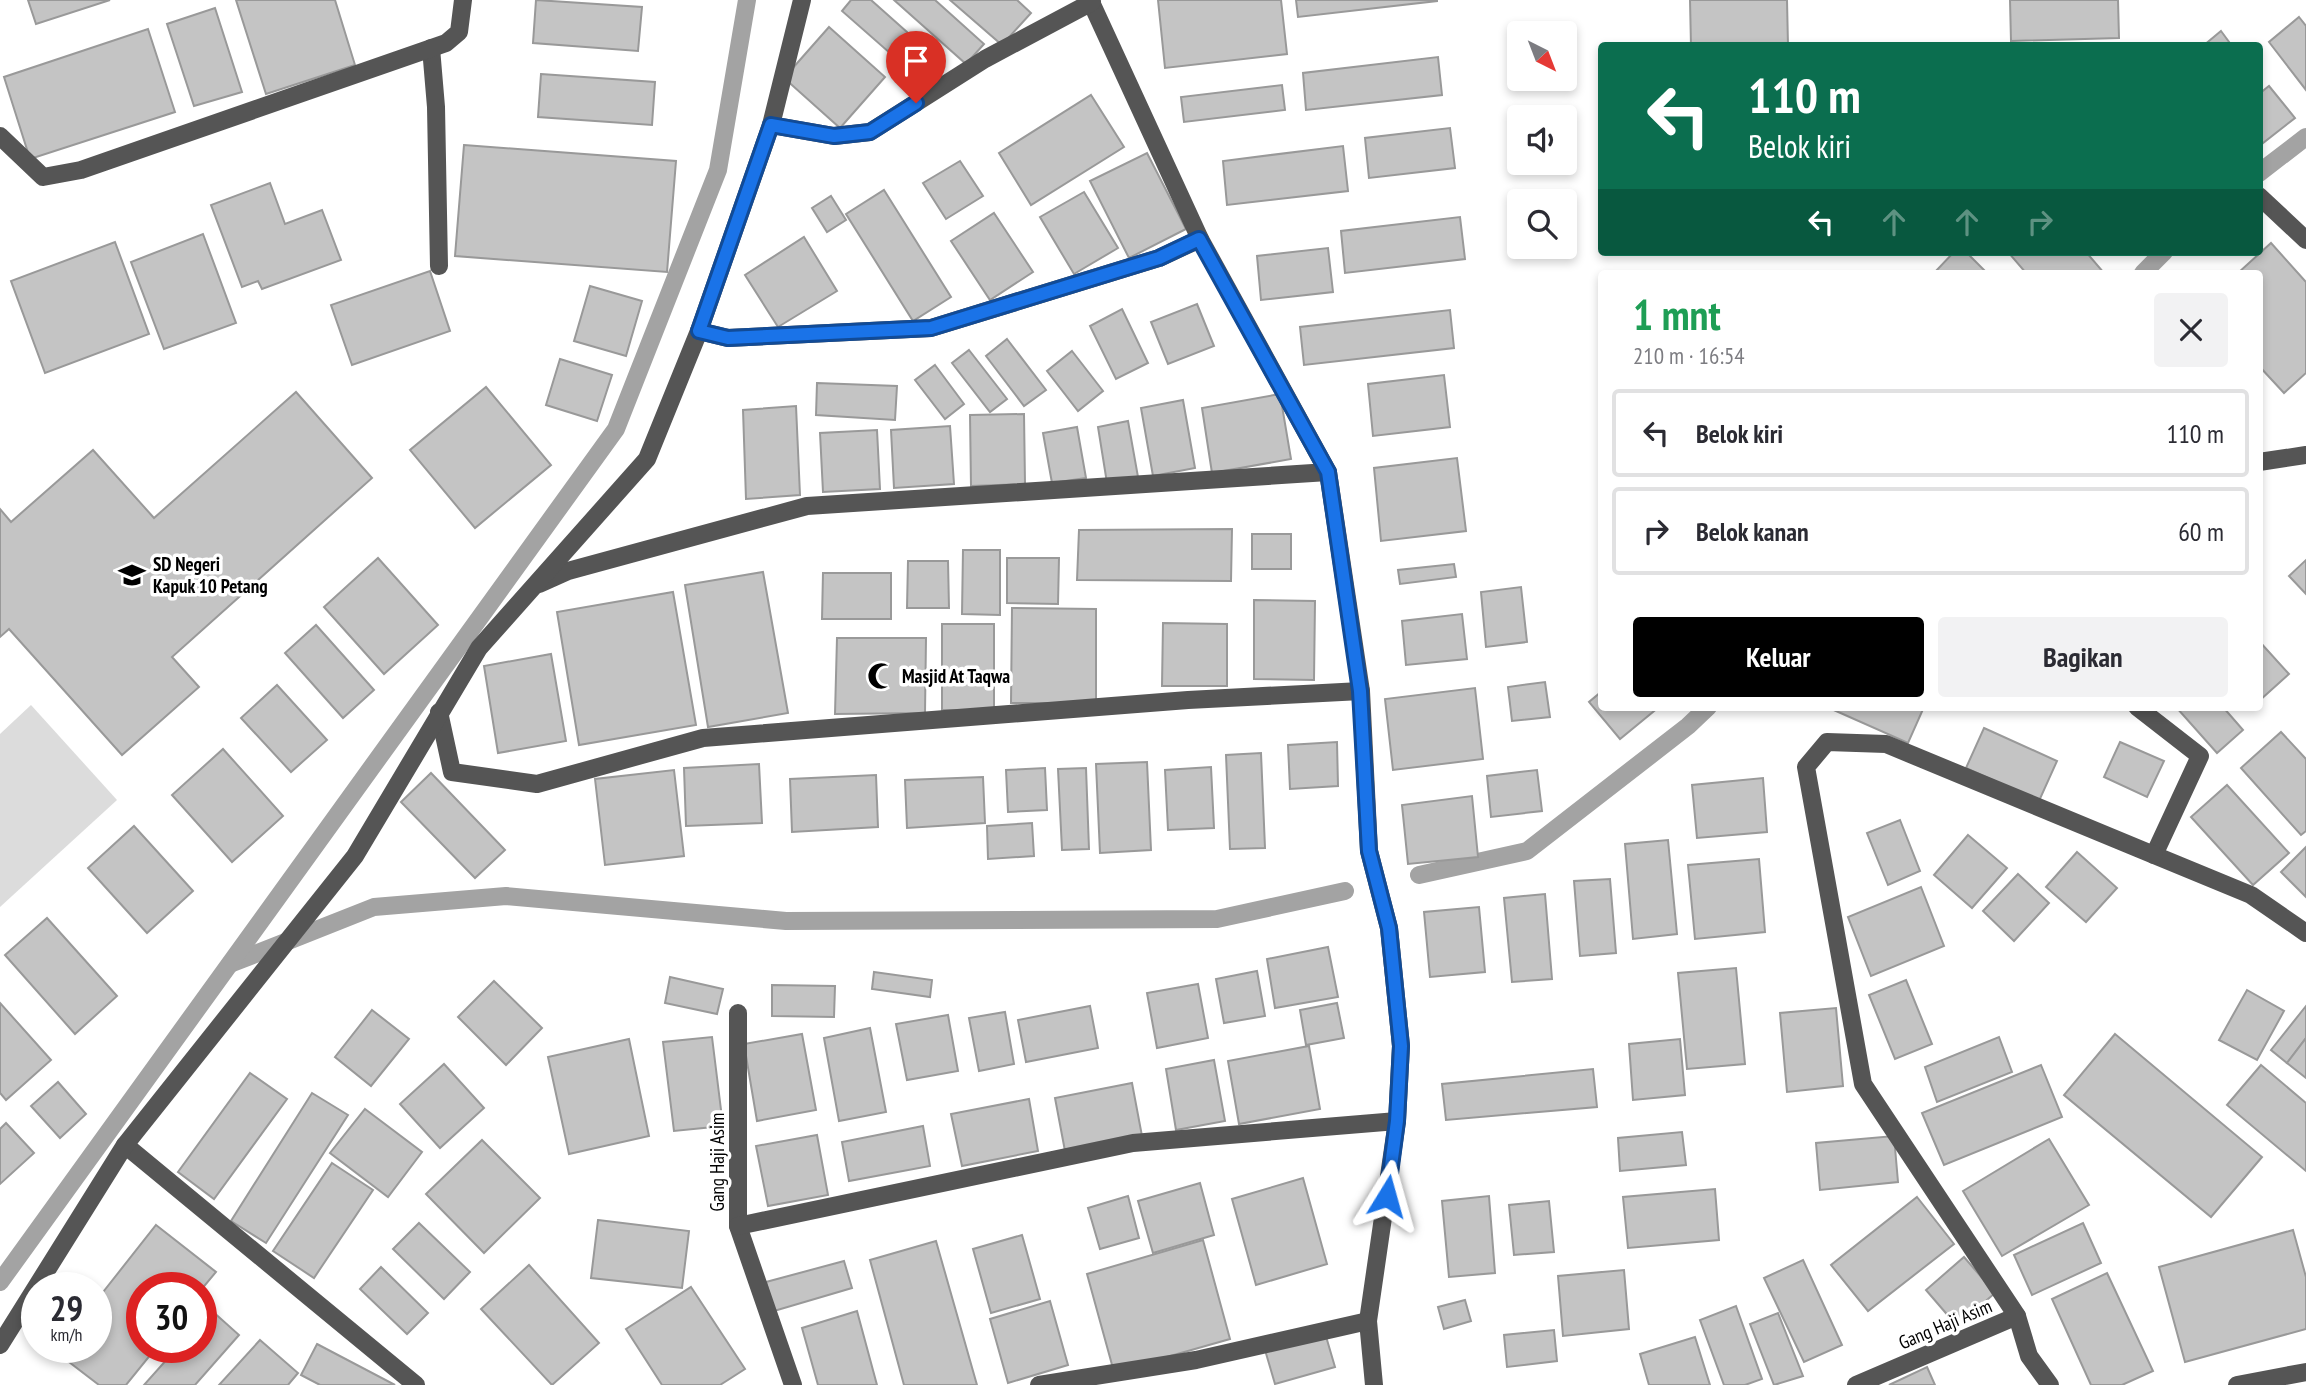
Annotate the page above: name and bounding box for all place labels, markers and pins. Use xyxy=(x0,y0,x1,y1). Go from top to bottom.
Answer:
pin xyxy=(886,31,946,103)
place label: SD Negeri Kapuk 10 Petang xyxy=(153,552,268,598)
school or university icon: SD Negeri Kapuk 10 Petang xyxy=(117,560,147,590)
mosque icon: Masjid At Taqwa xyxy=(866,661,896,691)
place label: Masjid At Taqwa xyxy=(902,664,1010,688)

